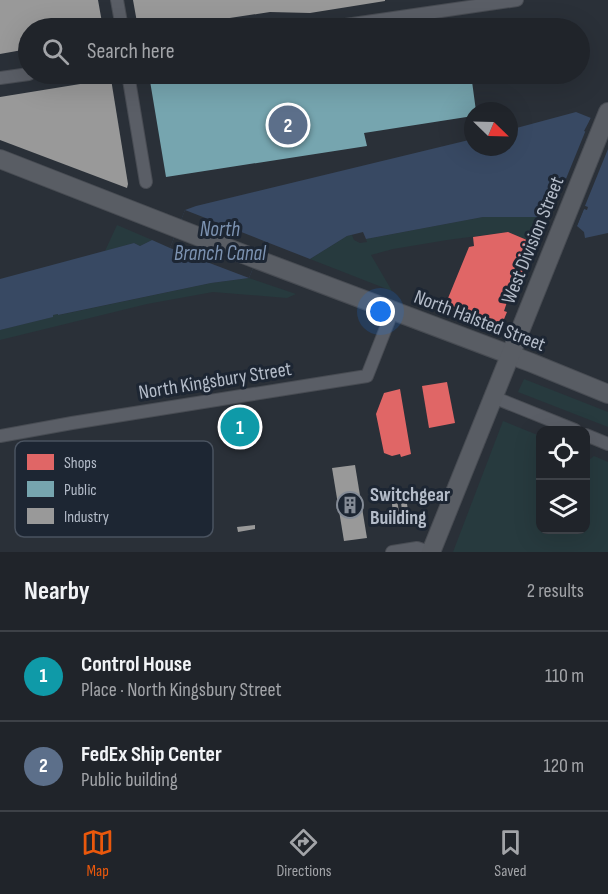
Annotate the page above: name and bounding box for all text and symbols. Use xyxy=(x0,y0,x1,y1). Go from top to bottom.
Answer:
search box xyxy=(18,18,590,84)
icon: search xyxy=(39,35,72,68)
text: Search here xyxy=(87,38,174,65)
pin: 2 xyxy=(268,102,308,148)
north arrow xyxy=(464,102,518,156)
street label: West Division Street xyxy=(496,173,569,308)
water label: North Branch Canal xyxy=(174,217,267,266)
street label: North Halsted Street xyxy=(411,285,549,357)
your location xyxy=(366,297,395,326)
street label: North Kingsbury Street xyxy=(137,357,293,405)
pin: 1 xyxy=(220,404,260,450)
map controls xyxy=(536,426,590,534)
button: locate xyxy=(536,426,590,480)
legend xyxy=(15,441,213,537)
text: Shops xyxy=(64,454,97,473)
button: layers xyxy=(536,480,590,534)
text: Public xyxy=(64,481,97,500)
place label: Switchgear Building xyxy=(370,483,450,530)
building icon: Switchgear Building xyxy=(335,490,365,520)
text: Industry xyxy=(64,508,109,527)
text: Nearby xyxy=(24,576,90,607)
text: 2 results xyxy=(527,579,584,603)
text: Control House xyxy=(81,651,192,678)
text: 1 xyxy=(40,664,47,688)
text: 110 m xyxy=(545,664,584,688)
text: Place · North Kingsbury Street xyxy=(81,678,282,702)
text: FedEx Ship Center xyxy=(81,741,222,768)
text: 2 xyxy=(39,754,48,778)
text: 120 m xyxy=(544,754,584,778)
text: Public building xyxy=(81,768,178,792)
tab: Map xyxy=(81,826,114,881)
tab: Directions xyxy=(276,826,332,881)
tab: Saved xyxy=(494,826,527,881)

